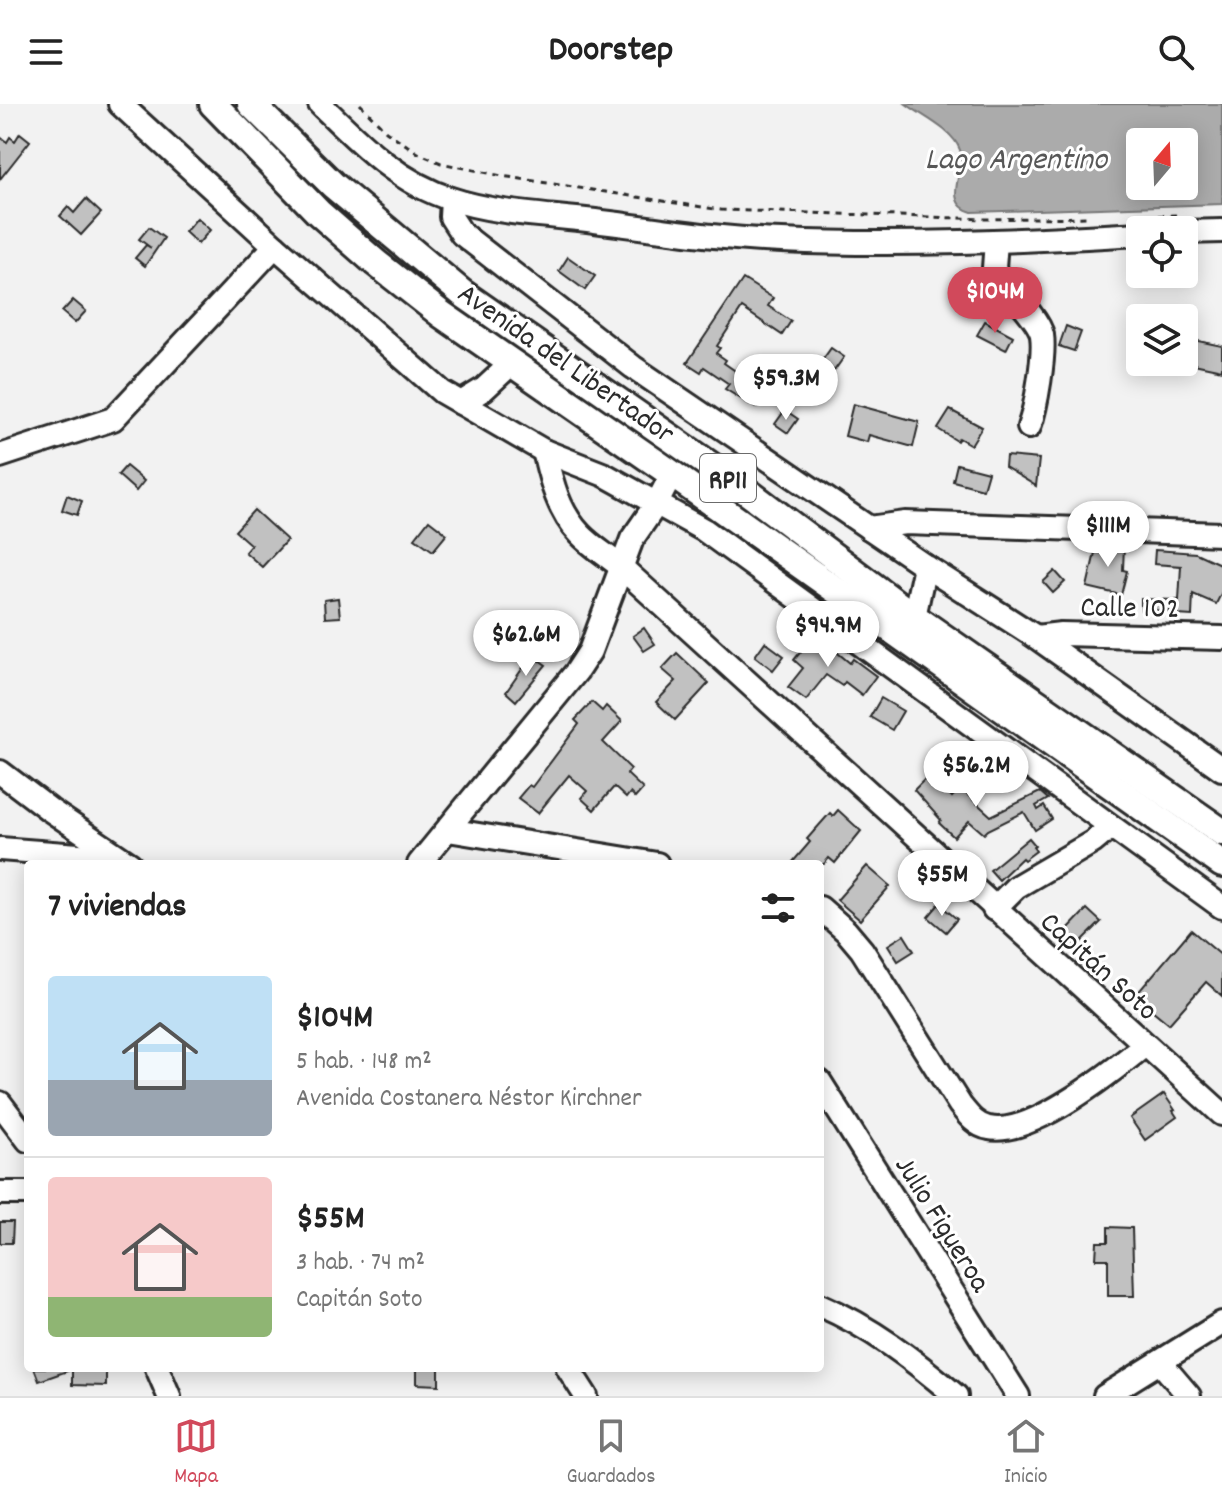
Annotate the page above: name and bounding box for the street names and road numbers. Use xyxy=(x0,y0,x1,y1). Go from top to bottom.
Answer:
street label: Avenida del Libertador xyxy=(447,275,682,457)
road number: RP11 xyxy=(700,454,756,502)
street label: Calle 102 xyxy=(1080,588,1180,633)
street label: Capitán Soto xyxy=(1028,904,1166,1033)
street label: Julio Figueroa xyxy=(881,1149,1000,1303)

